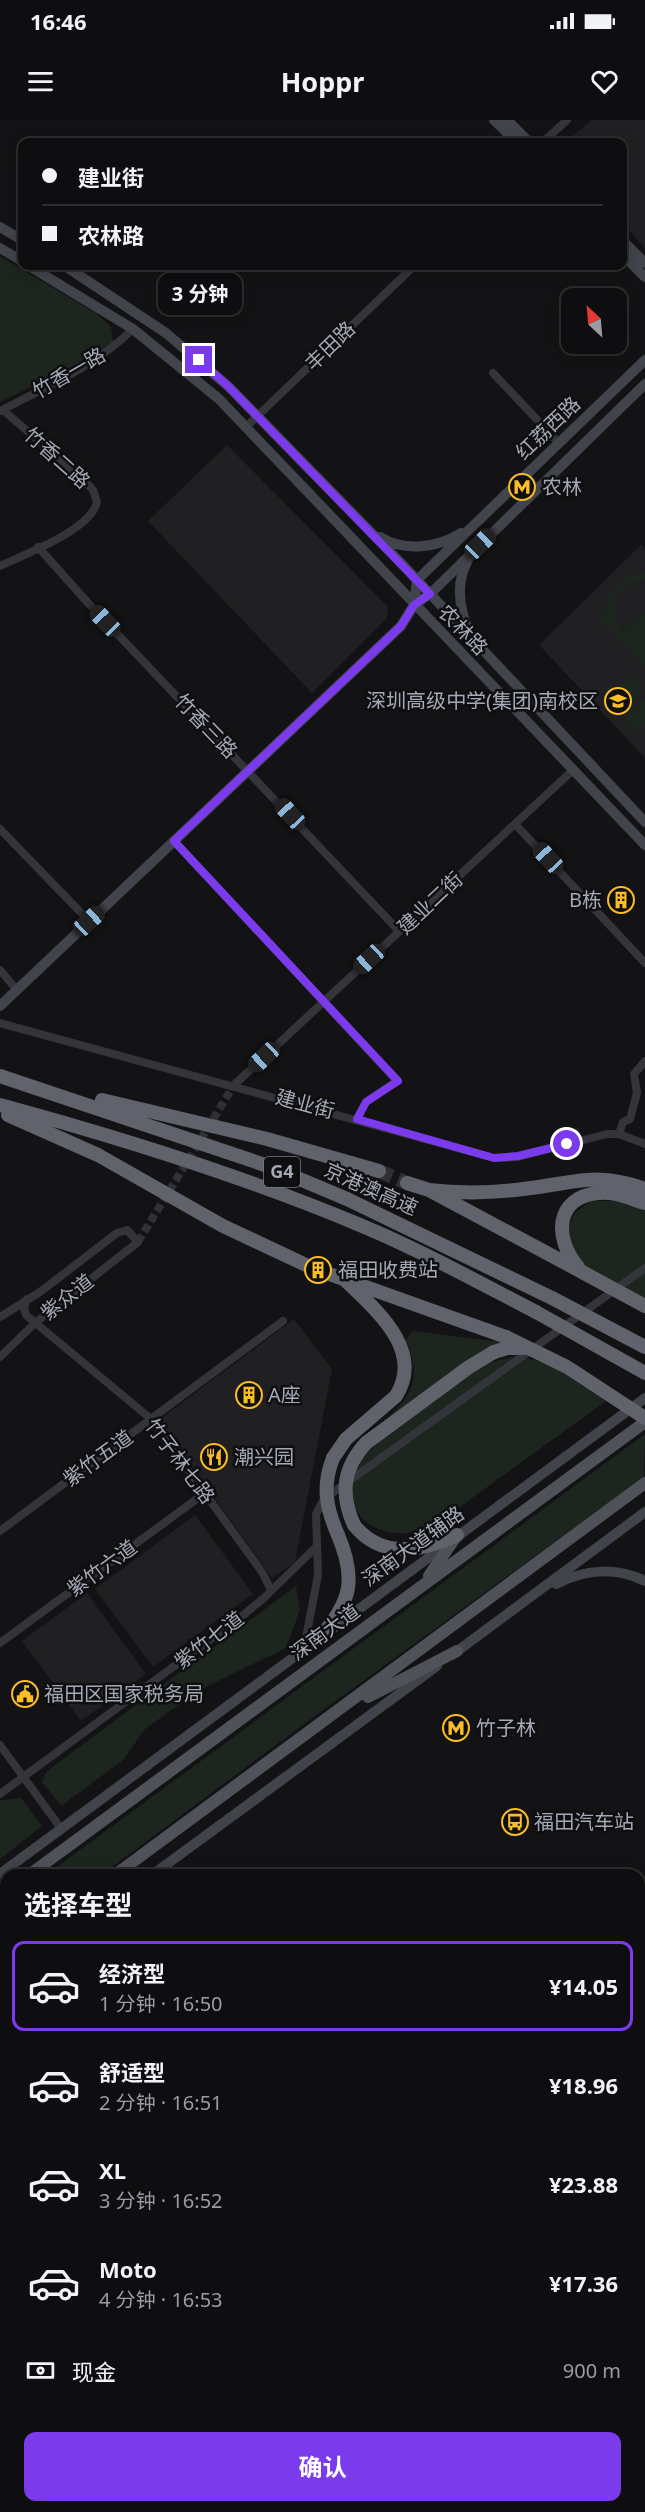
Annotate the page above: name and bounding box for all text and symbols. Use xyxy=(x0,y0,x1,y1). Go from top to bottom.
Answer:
text: 16:46 xyxy=(30,6,87,36)
text: Hoppr xyxy=(281,63,364,100)
icon: menu xyxy=(24,65,57,98)
icon: heart xyxy=(588,65,621,98)
text: 建业街 xyxy=(78,162,144,192)
text: 农林路 xyxy=(78,220,144,250)
callout: 3 分钟 xyxy=(157,273,241,315)
text: 3 分钟 xyxy=(172,280,228,307)
north arrow xyxy=(561,288,627,354)
map controls xyxy=(561,288,627,354)
street label: 丰田路 xyxy=(299,315,361,376)
street label: 竹香一路 xyxy=(27,341,110,404)
route end xyxy=(185,346,212,373)
street label: 红荔西路 xyxy=(510,390,586,465)
street label: 竹香二路 xyxy=(19,421,96,494)
metro station icon: 农林 xyxy=(507,472,537,502)
place label: 农林 xyxy=(542,473,582,500)
car xyxy=(461,525,499,563)
street label: 农林路 xyxy=(433,599,494,661)
car xyxy=(86,602,124,640)
school or university icon: 深圳高级中学(集团)南校区 xyxy=(603,686,633,716)
place label: 深圳高级中学(集团)南校区 xyxy=(366,687,598,714)
street label: 竹香三路 xyxy=(169,688,244,764)
car xyxy=(271,795,309,833)
car xyxy=(529,839,567,877)
street label: 建业二街 xyxy=(391,865,468,940)
building icon: B栋 xyxy=(606,885,636,915)
place label: B栋 xyxy=(569,886,602,913)
car xyxy=(70,902,108,940)
car xyxy=(350,940,388,978)
car xyxy=(245,1038,283,1076)
street label: 建业街 xyxy=(273,1083,338,1124)
route start xyxy=(553,1130,580,1157)
street label: 京港澳高速 xyxy=(320,1156,422,1221)
road number: G4 xyxy=(264,1157,300,1187)
building icon: 福田收费站 xyxy=(303,1255,333,1285)
place label: 福田收费站 xyxy=(338,1256,438,1283)
street label: 紫众道 xyxy=(35,1267,99,1326)
building icon: A座 xyxy=(234,1380,264,1410)
place label: A座 xyxy=(268,1381,301,1408)
street label: 竹子林七路 xyxy=(140,1413,221,1509)
street label: 紫竹五道 xyxy=(57,1423,138,1492)
restaurant icon: 潮兴园 xyxy=(199,1442,229,1472)
place label: 潮兴园 xyxy=(234,1443,294,1470)
street label: 深南大道辅路 xyxy=(356,1499,469,1592)
street label: 紫竹六道 xyxy=(61,1533,142,1602)
street label: 深南大道 xyxy=(284,1597,365,1666)
street label: 紫竹七道 xyxy=(169,1605,249,1674)
public building icon: 福田区国家税务局 xyxy=(10,1679,40,1709)
place label: 福田区国家税务局 xyxy=(44,1680,204,1707)
metro station icon: 竹子林 xyxy=(441,1713,471,1743)
place label: 竹子林 xyxy=(476,1714,536,1741)
bus stop icon: 福田汽车站 xyxy=(500,1807,530,1837)
place label: 福田汽车站 xyxy=(534,1808,634,1835)
text: 选择车型 xyxy=(24,1886,132,1923)
text: 经济型 xyxy=(99,1958,165,1988)
icon: car xyxy=(27,1959,81,2013)
text: ¥14.05 xyxy=(549,1971,618,2001)
text: 1 分钟 · 16:50 xyxy=(99,1990,223,2017)
text: 舒适型 xyxy=(99,2057,165,2087)
icon: car xyxy=(27,2058,81,2112)
text: ¥18.96 xyxy=(549,2070,618,2100)
text: 2 分钟 · 16:51 xyxy=(99,2089,223,2116)
text: XL xyxy=(99,2155,126,2185)
icon: car xyxy=(27,2157,81,2211)
text: ¥23.88 xyxy=(549,2169,618,2199)
text: 3 分钟 · 16:52 xyxy=(99,2187,223,2214)
text: Moto xyxy=(99,2254,157,2284)
icon: car xyxy=(27,2256,81,2310)
text: ¥17.36 xyxy=(549,2268,618,2298)
text: 4 分钟 · 16:53 xyxy=(99,2286,223,2313)
icon: cash xyxy=(24,2354,57,2387)
text: 现金 xyxy=(72,2356,116,2386)
text: 900 m xyxy=(563,2357,621,2384)
button: 确认 xyxy=(24,2432,621,2501)

